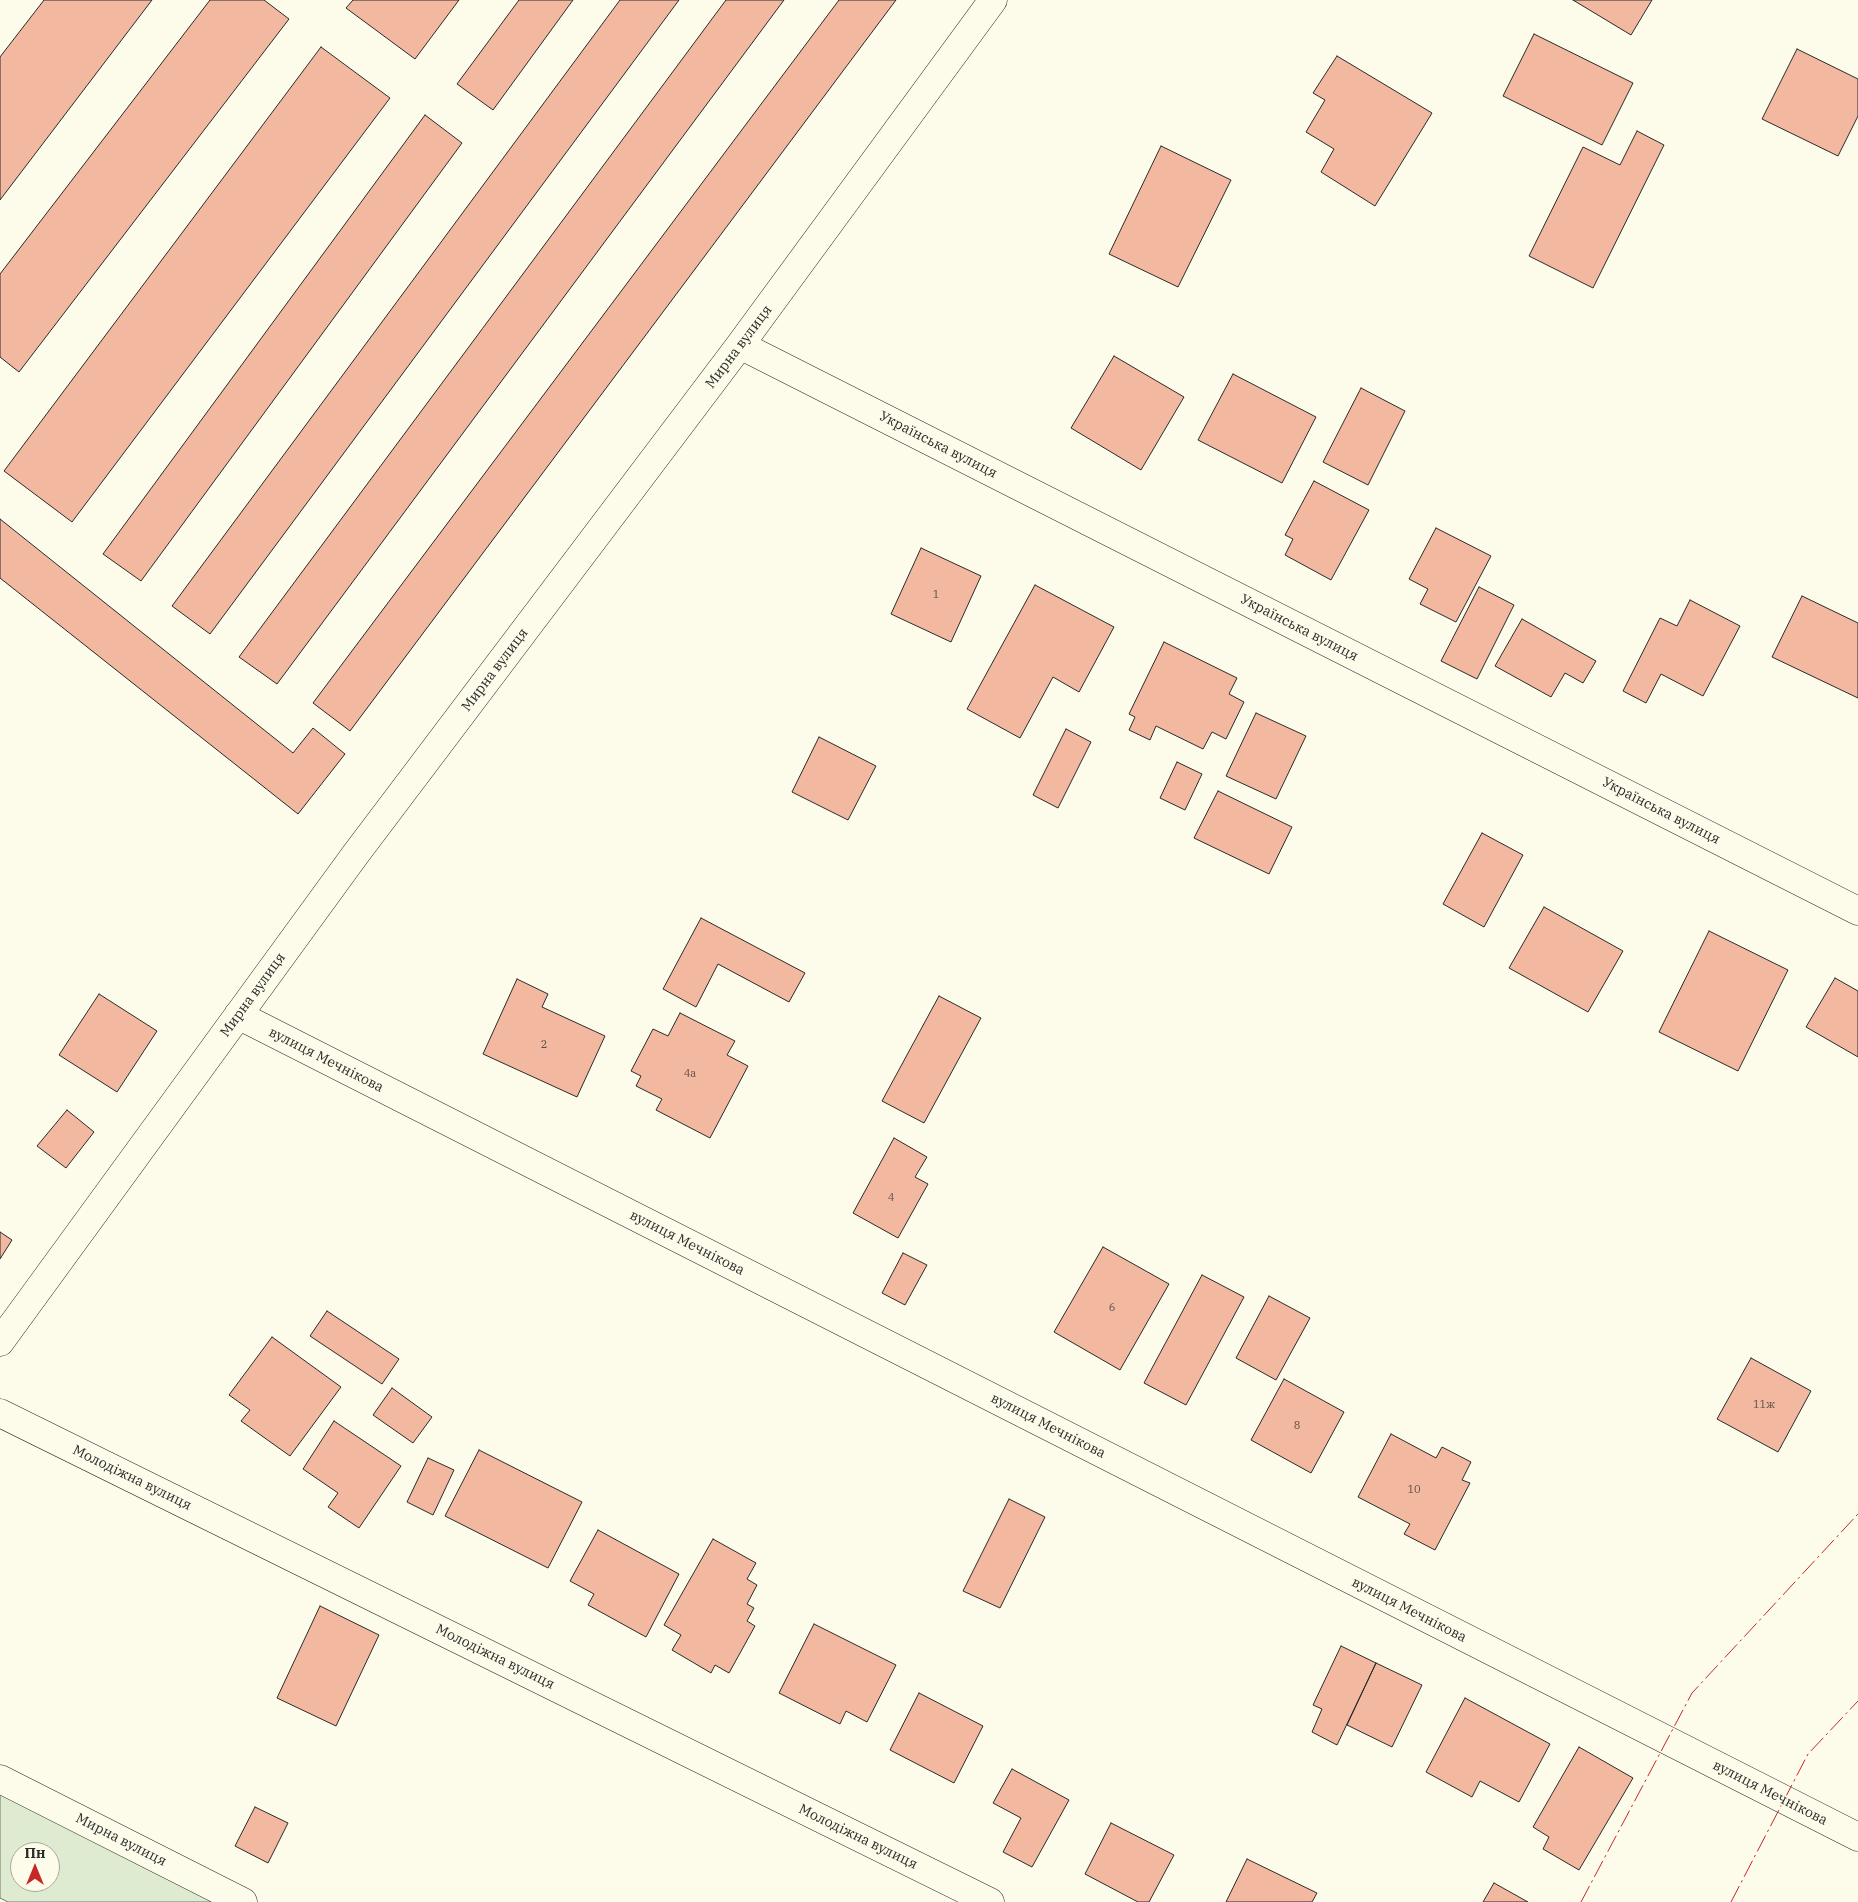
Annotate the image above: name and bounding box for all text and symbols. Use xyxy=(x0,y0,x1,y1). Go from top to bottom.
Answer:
street label: Мирна вулиця xyxy=(702,302,776,392)
street label: Українська вулиця xyxy=(876,408,1000,482)
house number: 1 xyxy=(933,588,939,602)
street label: Українська вулиця xyxy=(1237,591,1361,665)
street label: Мирна вулиця xyxy=(458,625,532,715)
street label: Українська вулиця xyxy=(1599,774,1723,848)
street label: Мирна вулиця xyxy=(217,950,289,1040)
street label: вулиця Мечнікова xyxy=(266,1024,386,1096)
house number: 2 xyxy=(541,1038,547,1052)
house number: 4а xyxy=(684,1067,696,1081)
house number: 4 xyxy=(888,1191,894,1205)
street label: вулиця Мечнікова xyxy=(627,1207,747,1279)
house number: 6 xyxy=(1109,1301,1115,1315)
street label: вулиця Мечнікова xyxy=(988,1390,1108,1462)
house number: 11ж xyxy=(1753,1398,1775,1412)
house number: 8 xyxy=(1294,1419,1300,1433)
street label: Молодіжна вулиця xyxy=(70,1442,194,1514)
house number: 10 xyxy=(1407,1483,1421,1497)
street label: вулиця Мечнікова xyxy=(1349,1574,1469,1646)
street label: Молодіжна вулиця xyxy=(433,1621,557,1693)
street label: вулиця Мечнікова xyxy=(1710,1757,1830,1829)
street label: Молодіжна вулиця xyxy=(796,1801,920,1873)
street label: Мирна вулиця xyxy=(73,1810,169,1870)
north arrow xyxy=(10,1842,60,1892)
text: Пн xyxy=(25,1844,45,1862)

